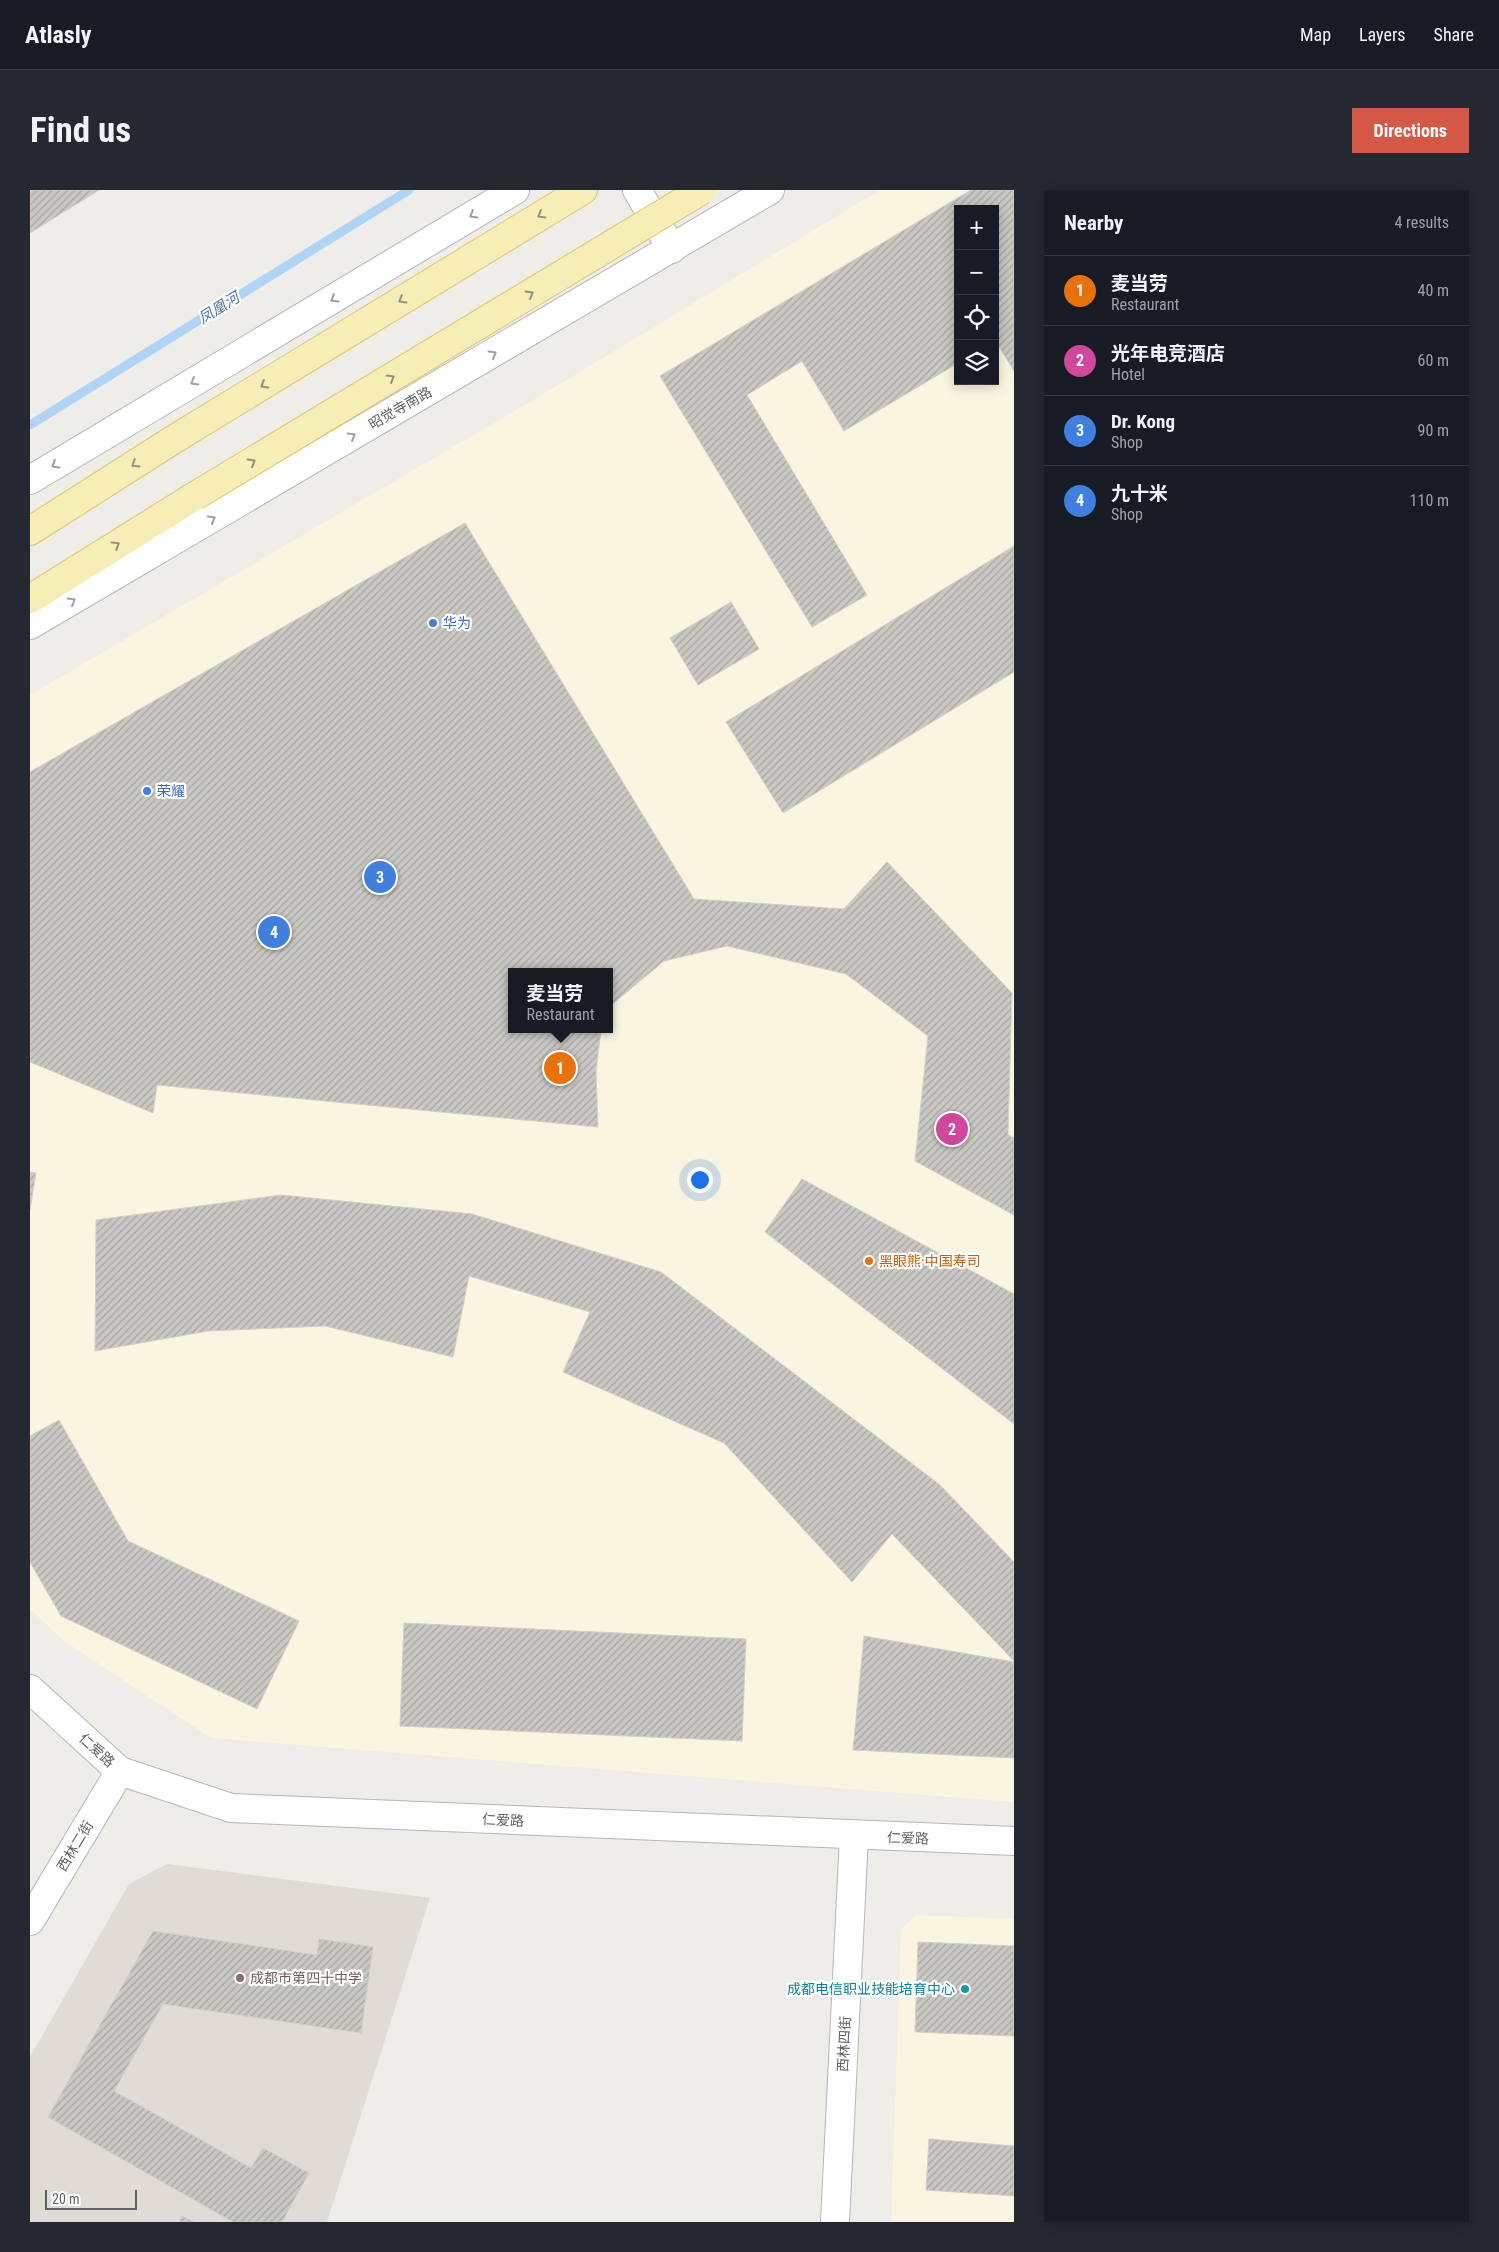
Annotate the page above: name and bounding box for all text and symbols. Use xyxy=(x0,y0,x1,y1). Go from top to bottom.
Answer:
text: Atlasly xyxy=(25,21,91,49)
text: Map xyxy=(1300,24,1331,45)
text: Layers xyxy=(1359,24,1406,45)
text: Share xyxy=(1434,24,1474,45)
button: Directions xyxy=(1352,108,1469,153)
text: Find us xyxy=(30,110,131,151)
map controls xyxy=(954,205,999,385)
button: + xyxy=(954,205,999,250)
one-way arrow xyxy=(470,209,479,219)
one-way arrow xyxy=(538,209,547,219)
text: Nearby xyxy=(1064,211,1123,235)
text: 4 results xyxy=(1394,213,1449,232)
button: − xyxy=(954,250,999,295)
text: 麦当劳 xyxy=(1111,272,1168,295)
text: 1 xyxy=(1076,281,1084,300)
text: 40 m xyxy=(1417,281,1449,300)
water label: 凤凰河 xyxy=(195,287,245,328)
one-way arrow xyxy=(525,290,534,300)
one-way arrow xyxy=(330,292,339,302)
one-way arrow xyxy=(399,294,408,303)
button: locate xyxy=(954,295,999,340)
text: Restaurant xyxy=(1111,295,1179,314)
button: layers xyxy=(954,340,999,385)
text: 光年电竞酒店 xyxy=(1111,342,1225,365)
one-way arrow xyxy=(487,351,496,361)
text: 2 xyxy=(1076,351,1084,370)
text: 60 m xyxy=(1417,351,1449,370)
text: Hotel xyxy=(1111,365,1145,384)
one-way arrow xyxy=(386,374,395,384)
one-way arrow xyxy=(191,375,200,385)
one-way arrow xyxy=(260,378,269,388)
street label: 昭觉寺南路 xyxy=(366,384,434,432)
text: Dr. Kong xyxy=(1111,410,1175,433)
text: 3 xyxy=(1076,421,1084,440)
text: 90 m xyxy=(1417,421,1449,440)
one-way arrow xyxy=(347,433,356,443)
text: Shop xyxy=(1111,433,1143,452)
one-way arrow xyxy=(131,458,141,467)
one-way arrow xyxy=(247,458,256,468)
one-way arrow xyxy=(51,459,60,469)
text: 九十米 xyxy=(1111,482,1168,505)
text: 4 xyxy=(1076,491,1084,510)
text: 110 m xyxy=(1410,491,1449,510)
text: Shop xyxy=(1111,505,1143,524)
one-way arrow xyxy=(207,515,216,525)
one-way arrow xyxy=(111,542,120,552)
one-way arrow xyxy=(67,597,76,607)
place label: 华为 xyxy=(443,615,471,631)
marker: 华为 xyxy=(427,617,439,629)
place label: 荣耀 xyxy=(157,783,185,799)
marker: 荣耀 xyxy=(141,785,153,797)
pin: 3 xyxy=(364,858,396,896)
pin: 4 xyxy=(258,913,290,951)
popup xyxy=(508,968,613,1033)
text: 麦当劳 xyxy=(526,982,583,1005)
text: Restaurant xyxy=(526,1005,595,1024)
pin: 1 xyxy=(544,1049,576,1087)
pin: 2 xyxy=(936,1110,968,1148)
your location xyxy=(687,1167,713,1193)
place label: 黑眼熊·中国寿司 xyxy=(879,1253,980,1269)
marker: 黑眼熊·中国寿司 xyxy=(863,1255,875,1267)
street label: 仁爱路 xyxy=(76,1730,118,1770)
street label: 仁爱路 xyxy=(482,1811,524,1829)
street label: 西林二街 xyxy=(54,1818,96,1874)
street label: 仁爱路 xyxy=(887,1829,929,1847)
place label: 成都市第四十中学 xyxy=(250,1970,362,1986)
marker: 成都市第四十中学 xyxy=(234,1972,246,1984)
place label: 成都电信职业技能培育中心 xyxy=(787,1981,955,1997)
marker: 成都电信职业技能培育中心 xyxy=(959,1983,971,1995)
street label: 西林四街 xyxy=(835,2016,853,2072)
scale bar xyxy=(45,2187,138,2210)
text: 20 m xyxy=(52,2191,80,2207)

